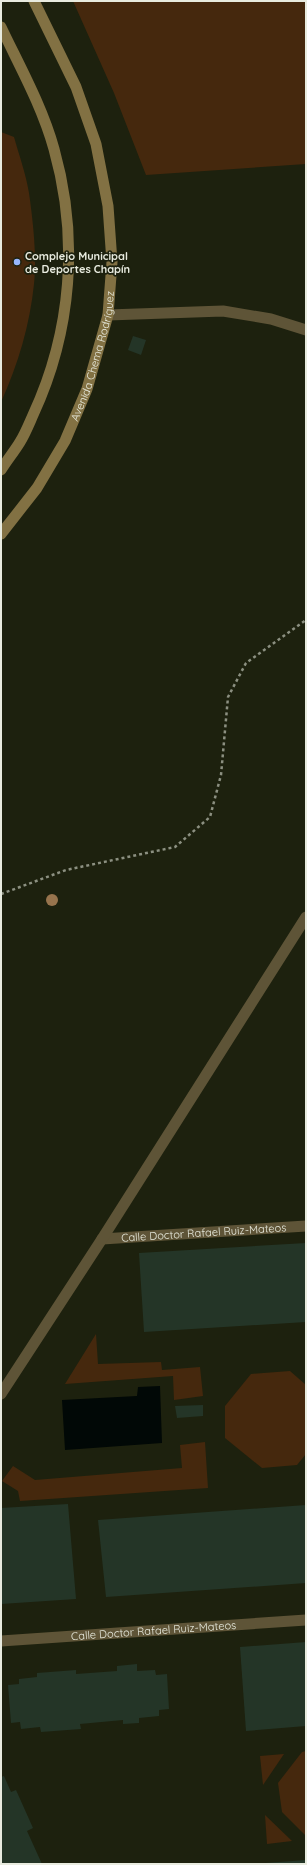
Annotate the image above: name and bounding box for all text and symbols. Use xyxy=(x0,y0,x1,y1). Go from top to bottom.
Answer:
place label: Complejo Municipal de Deportes Chapín xyxy=(25,249,130,276)
marker: Complejo Municipal de Deportes Chapín xyxy=(12,257,22,267)
street label: Avenida Chema Rodríguez xyxy=(67,291,117,423)
street label: Calle Doctor Rafael Ruiz-Mateos xyxy=(121,1220,287,1245)
street label: Calle Doctor Rafael Ruiz-Mateos xyxy=(71,1618,237,1643)

